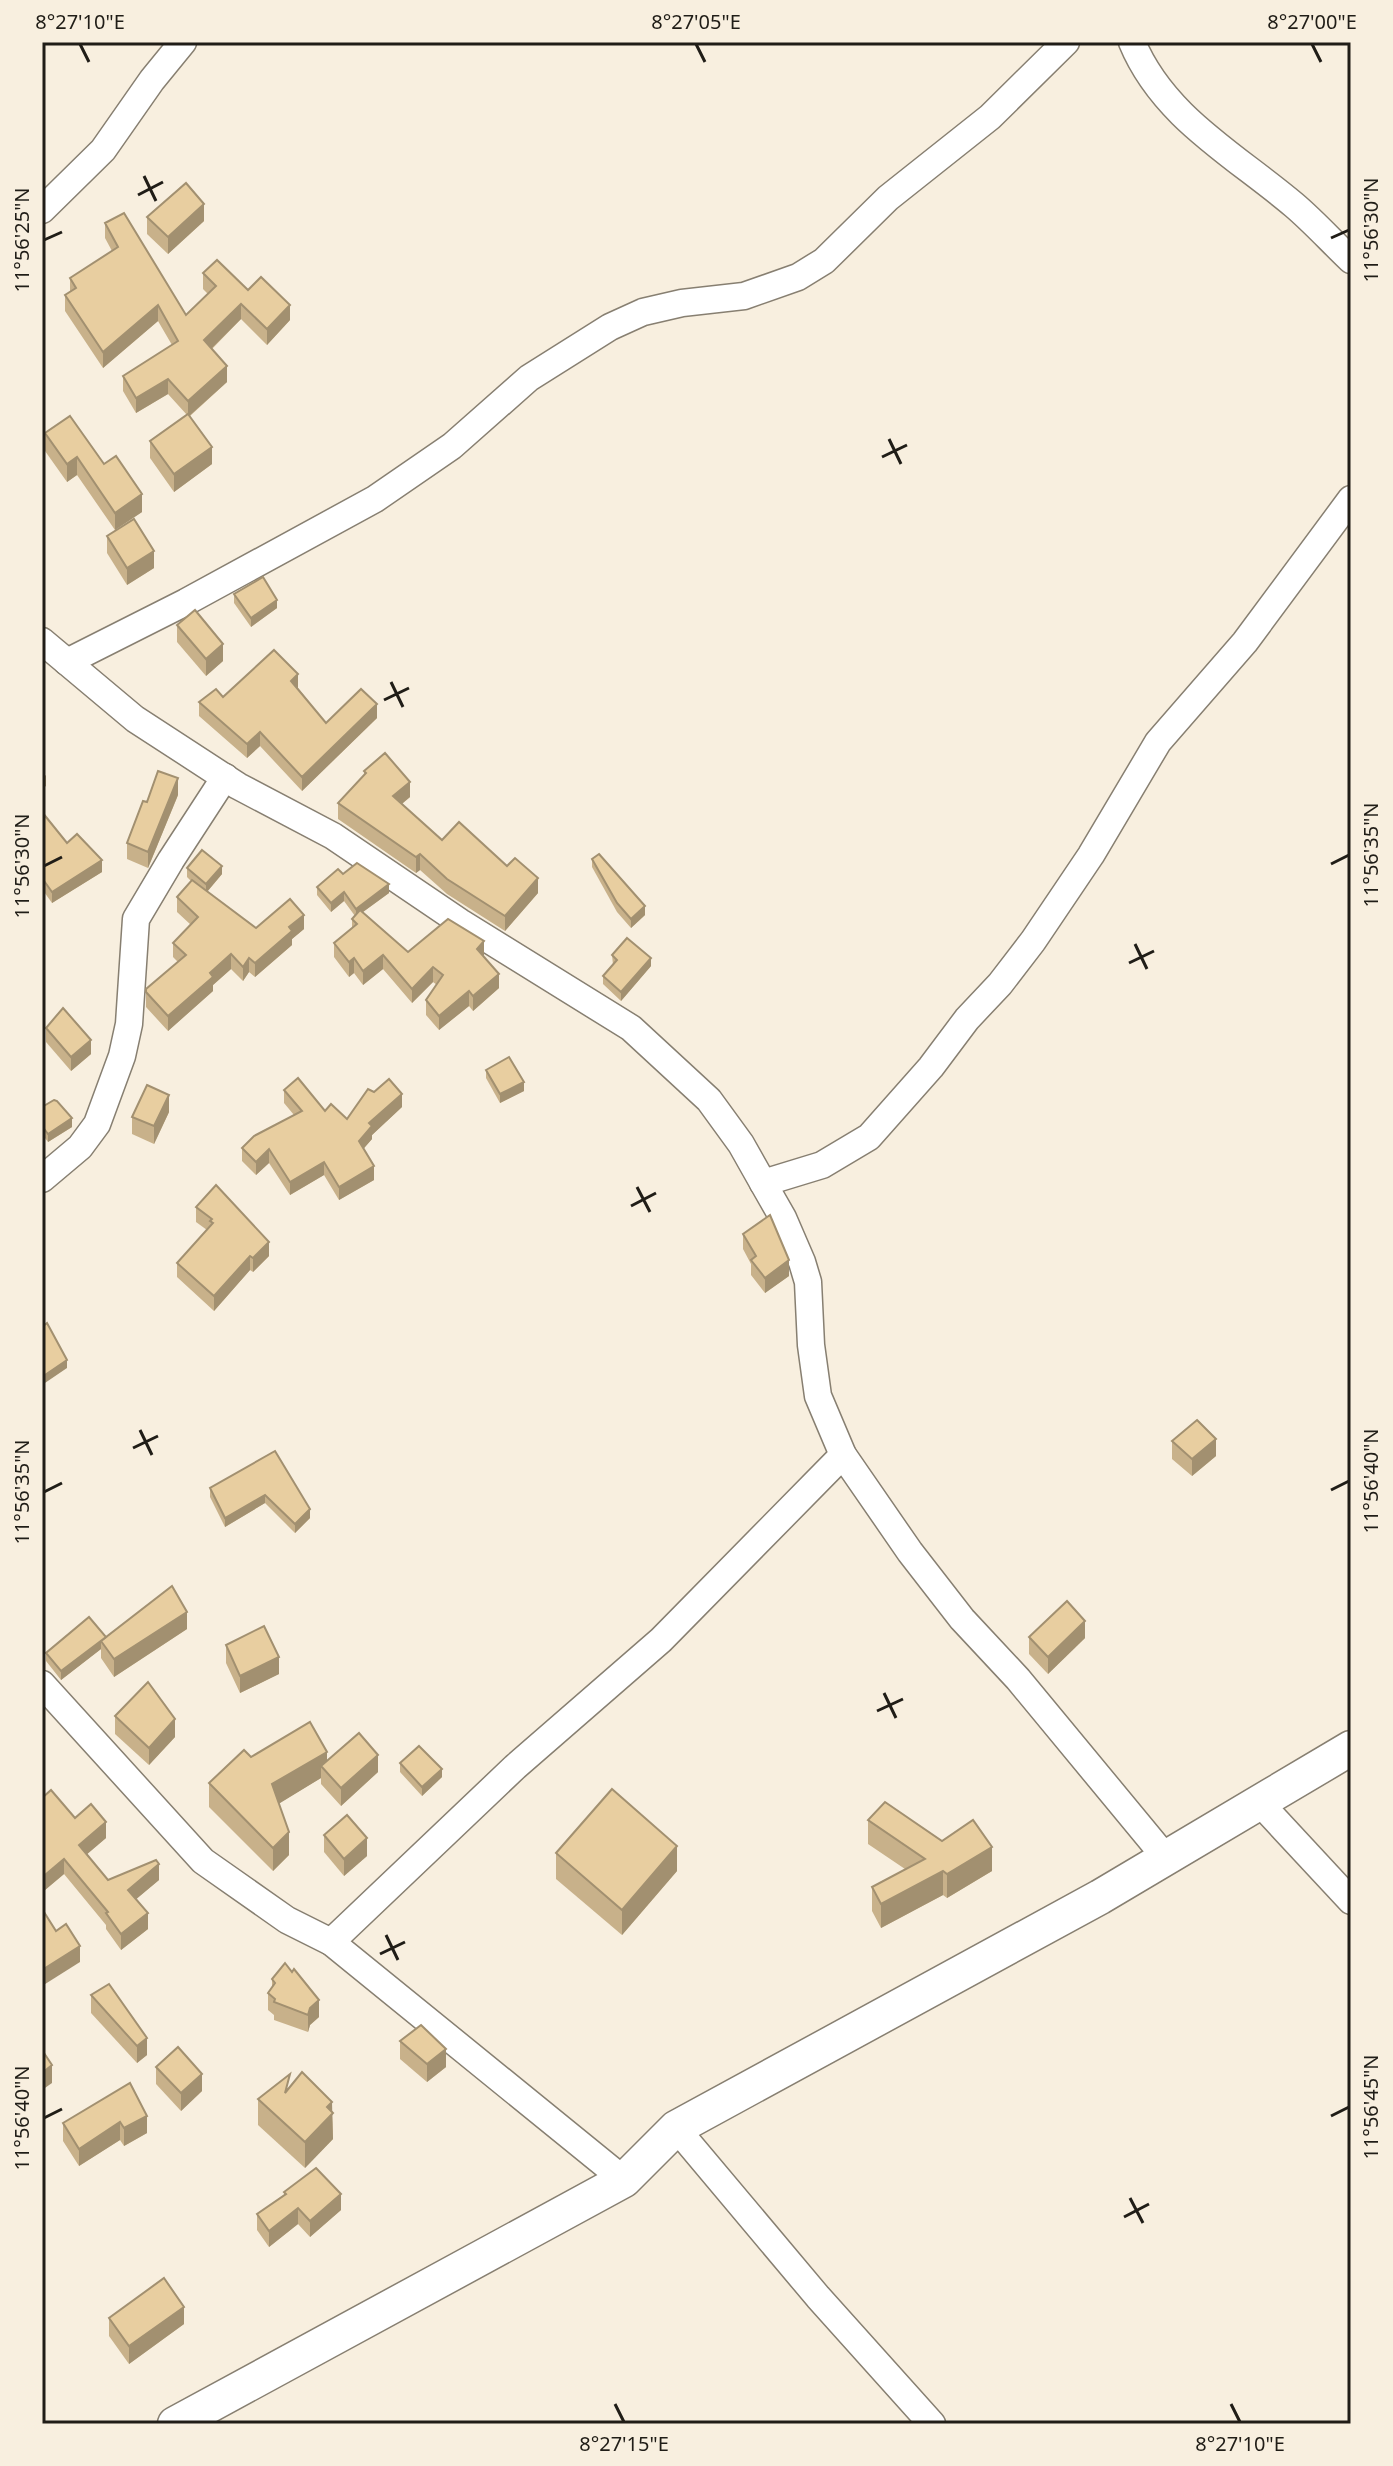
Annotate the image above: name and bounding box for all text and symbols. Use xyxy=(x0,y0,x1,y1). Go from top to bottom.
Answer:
text: 8°27'10"E xyxy=(35,8,125,35)
text: 8°27'05"E xyxy=(651,8,741,35)
text: 8°27'00"E xyxy=(1267,8,1357,35)
text: 11°56'30"N xyxy=(1357,177,1384,283)
text: 11°56'25"N xyxy=(8,187,35,293)
text: 11°56'35"N xyxy=(1357,802,1384,908)
text: 11°56'30"N xyxy=(8,813,35,919)
text: 11°56'40"N xyxy=(1357,1428,1384,1534)
text: 11°56'35"N xyxy=(8,1439,35,1545)
text: 11°56'45"N xyxy=(1357,2054,1384,2160)
text: 11°56'40"N xyxy=(8,2065,35,2171)
text: 8°27'15"E xyxy=(579,2430,669,2457)
text: 8°27'10"E xyxy=(1195,2430,1285,2457)

